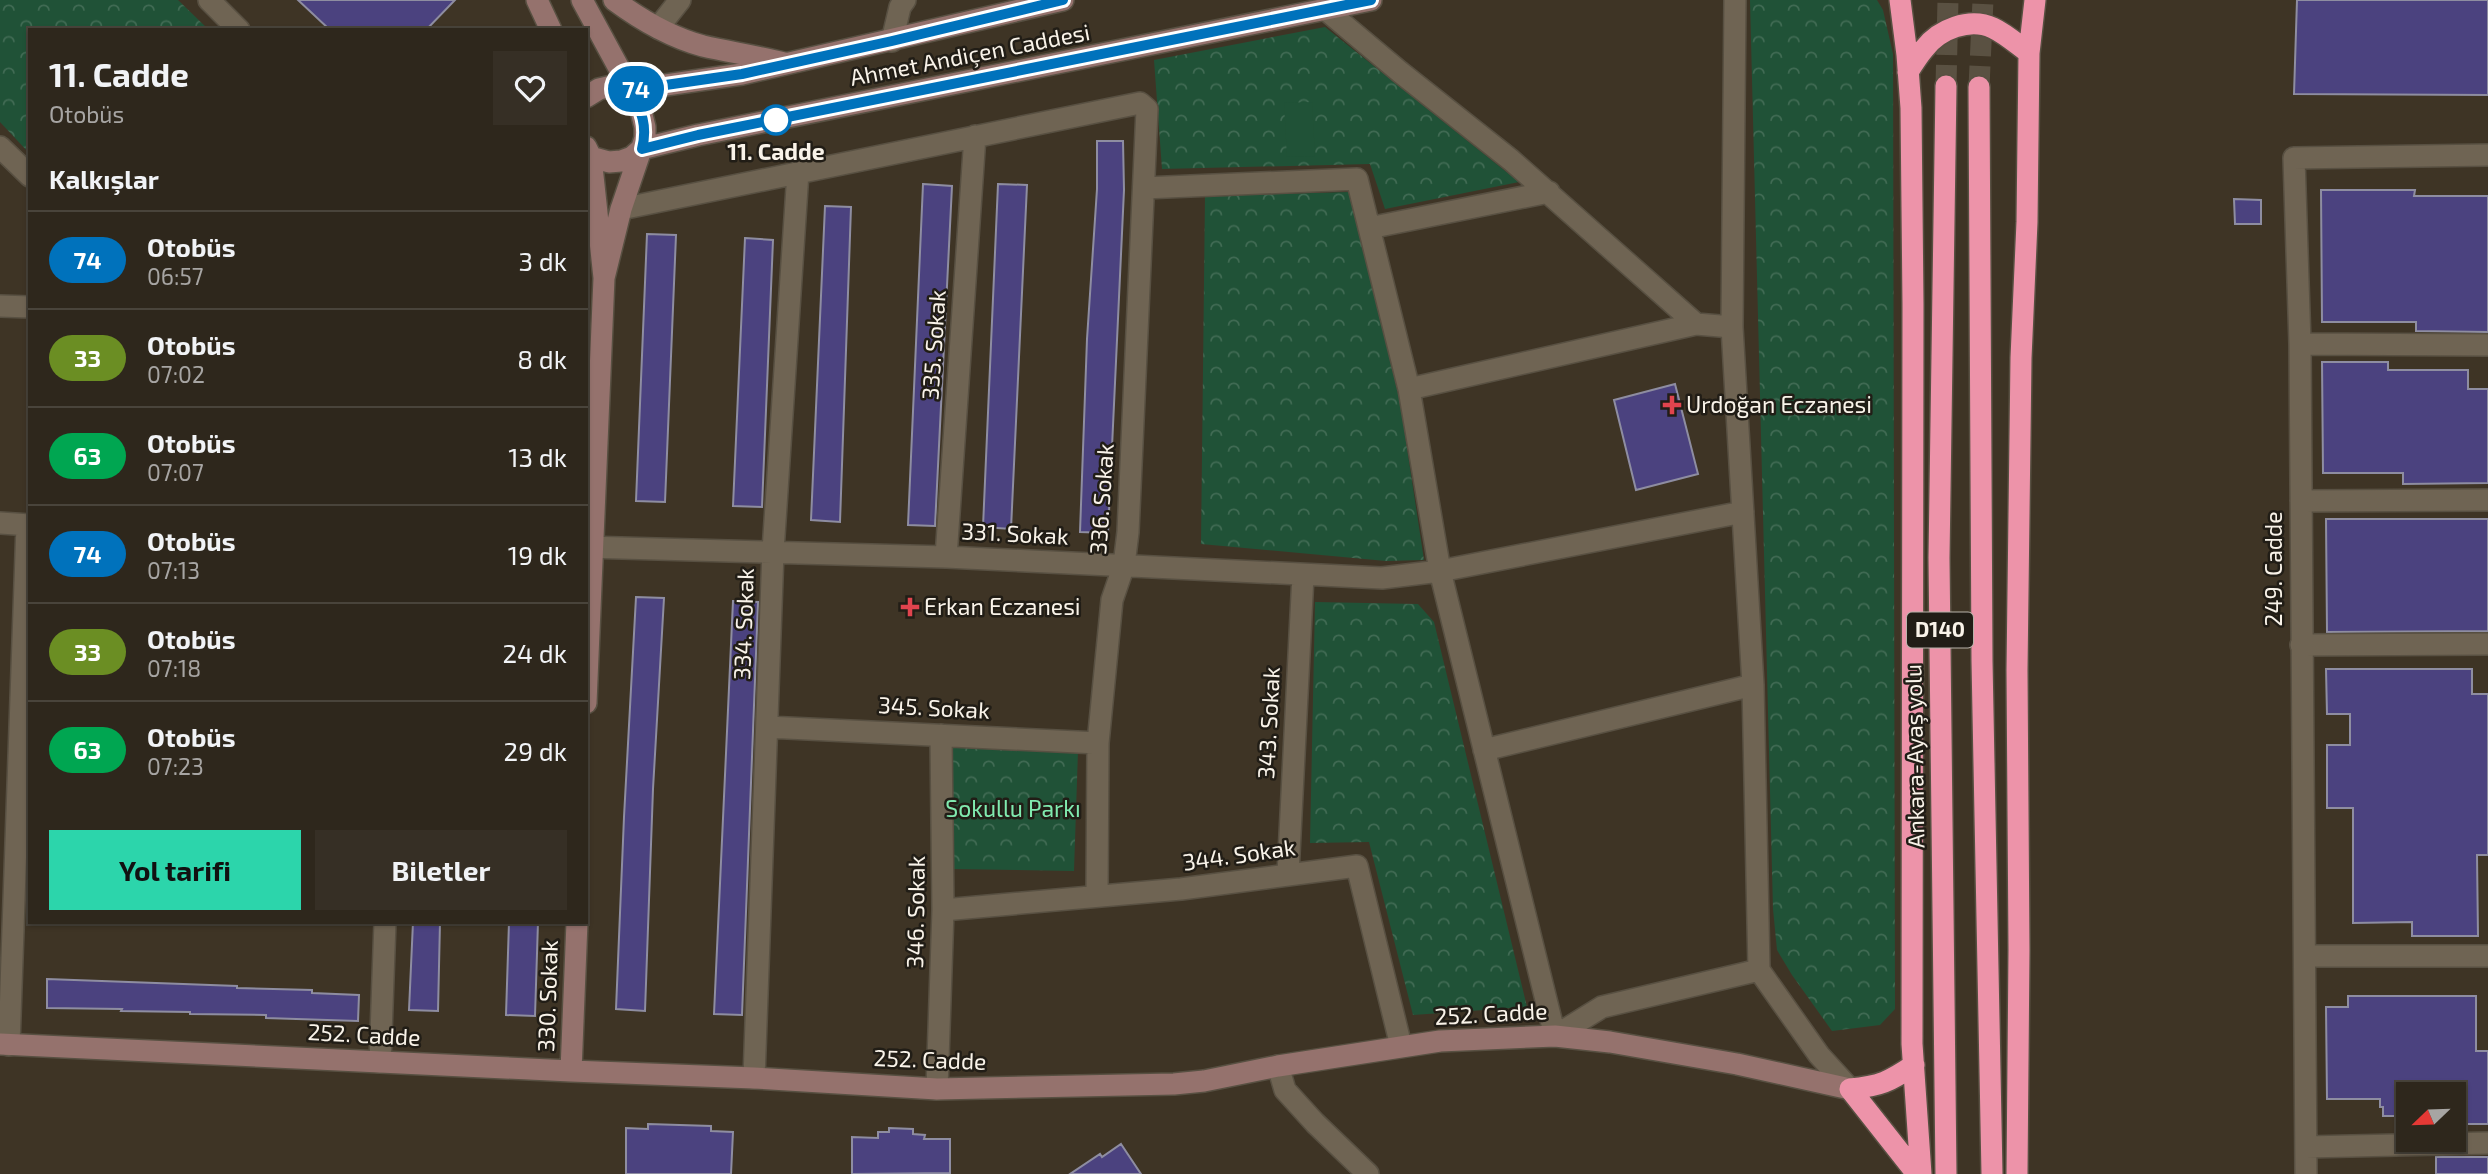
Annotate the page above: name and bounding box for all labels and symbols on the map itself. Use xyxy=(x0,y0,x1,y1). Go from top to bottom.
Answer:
street label: Ahmet Andiçen Caddesi xyxy=(847,17,1092,92)
line badge: 74 xyxy=(604,66,668,112)
marker: 11. Cadde xyxy=(761,105,791,135)
place label: 11. Cadde xyxy=(727,137,825,165)
street label: 335. Sokak xyxy=(915,289,951,401)
place label: Urdoğan Eczanesi xyxy=(1686,390,1872,418)
marker: Urdoğan Eczanesi xyxy=(1664,397,1680,413)
street label: 336. Sokak xyxy=(1083,442,1119,555)
street label: 249. Cadde xyxy=(2259,511,2287,627)
street label: 331. Sokak xyxy=(961,516,1070,550)
street label: 334. Sokak xyxy=(727,567,759,680)
place label: Erkan Eczanesi xyxy=(924,592,1081,620)
marker: Erkan Eczanesi xyxy=(902,599,918,615)
road number: D140 xyxy=(1907,612,1973,648)
street label: Ankara-Ayaş yolu xyxy=(1898,664,1931,848)
street label: 343. Sokak xyxy=(1251,666,1285,780)
street label: 345. Sokak xyxy=(878,690,991,724)
park label: Sokullu Parkı xyxy=(945,794,1081,822)
street label: 344. Sokak xyxy=(1181,832,1297,876)
street label: 346. Sokak xyxy=(900,855,930,968)
street label: 330. Sokak xyxy=(531,939,563,1052)
street label: 252. Cadde xyxy=(1434,996,1548,1030)
street label: 252. Cadde xyxy=(307,1017,421,1051)
street label: 252. Cadde xyxy=(873,1043,987,1075)
north arrow xyxy=(2396,1082,2466,1152)

